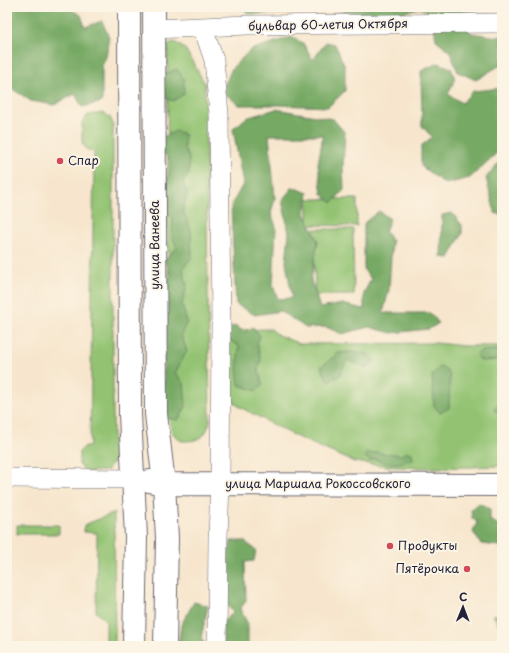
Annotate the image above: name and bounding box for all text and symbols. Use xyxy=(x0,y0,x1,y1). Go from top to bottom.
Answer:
street label: бульвар 60-летия Октября xyxy=(248,14,408,34)
place label: Спар xyxy=(68,151,99,169)
marker: Спар xyxy=(55,156,65,166)
street label: улица Ванеева xyxy=(145,200,163,290)
street label: улица Маршала Рокоссовского xyxy=(225,474,411,492)
place label: Продукты xyxy=(398,536,457,554)
marker: Продукты xyxy=(385,541,395,551)
place label: Пятёрочка xyxy=(396,559,459,577)
marker: Пятёрочка xyxy=(462,564,472,574)
north arrow xyxy=(443,587,483,627)
text: С xyxy=(459,588,467,605)

